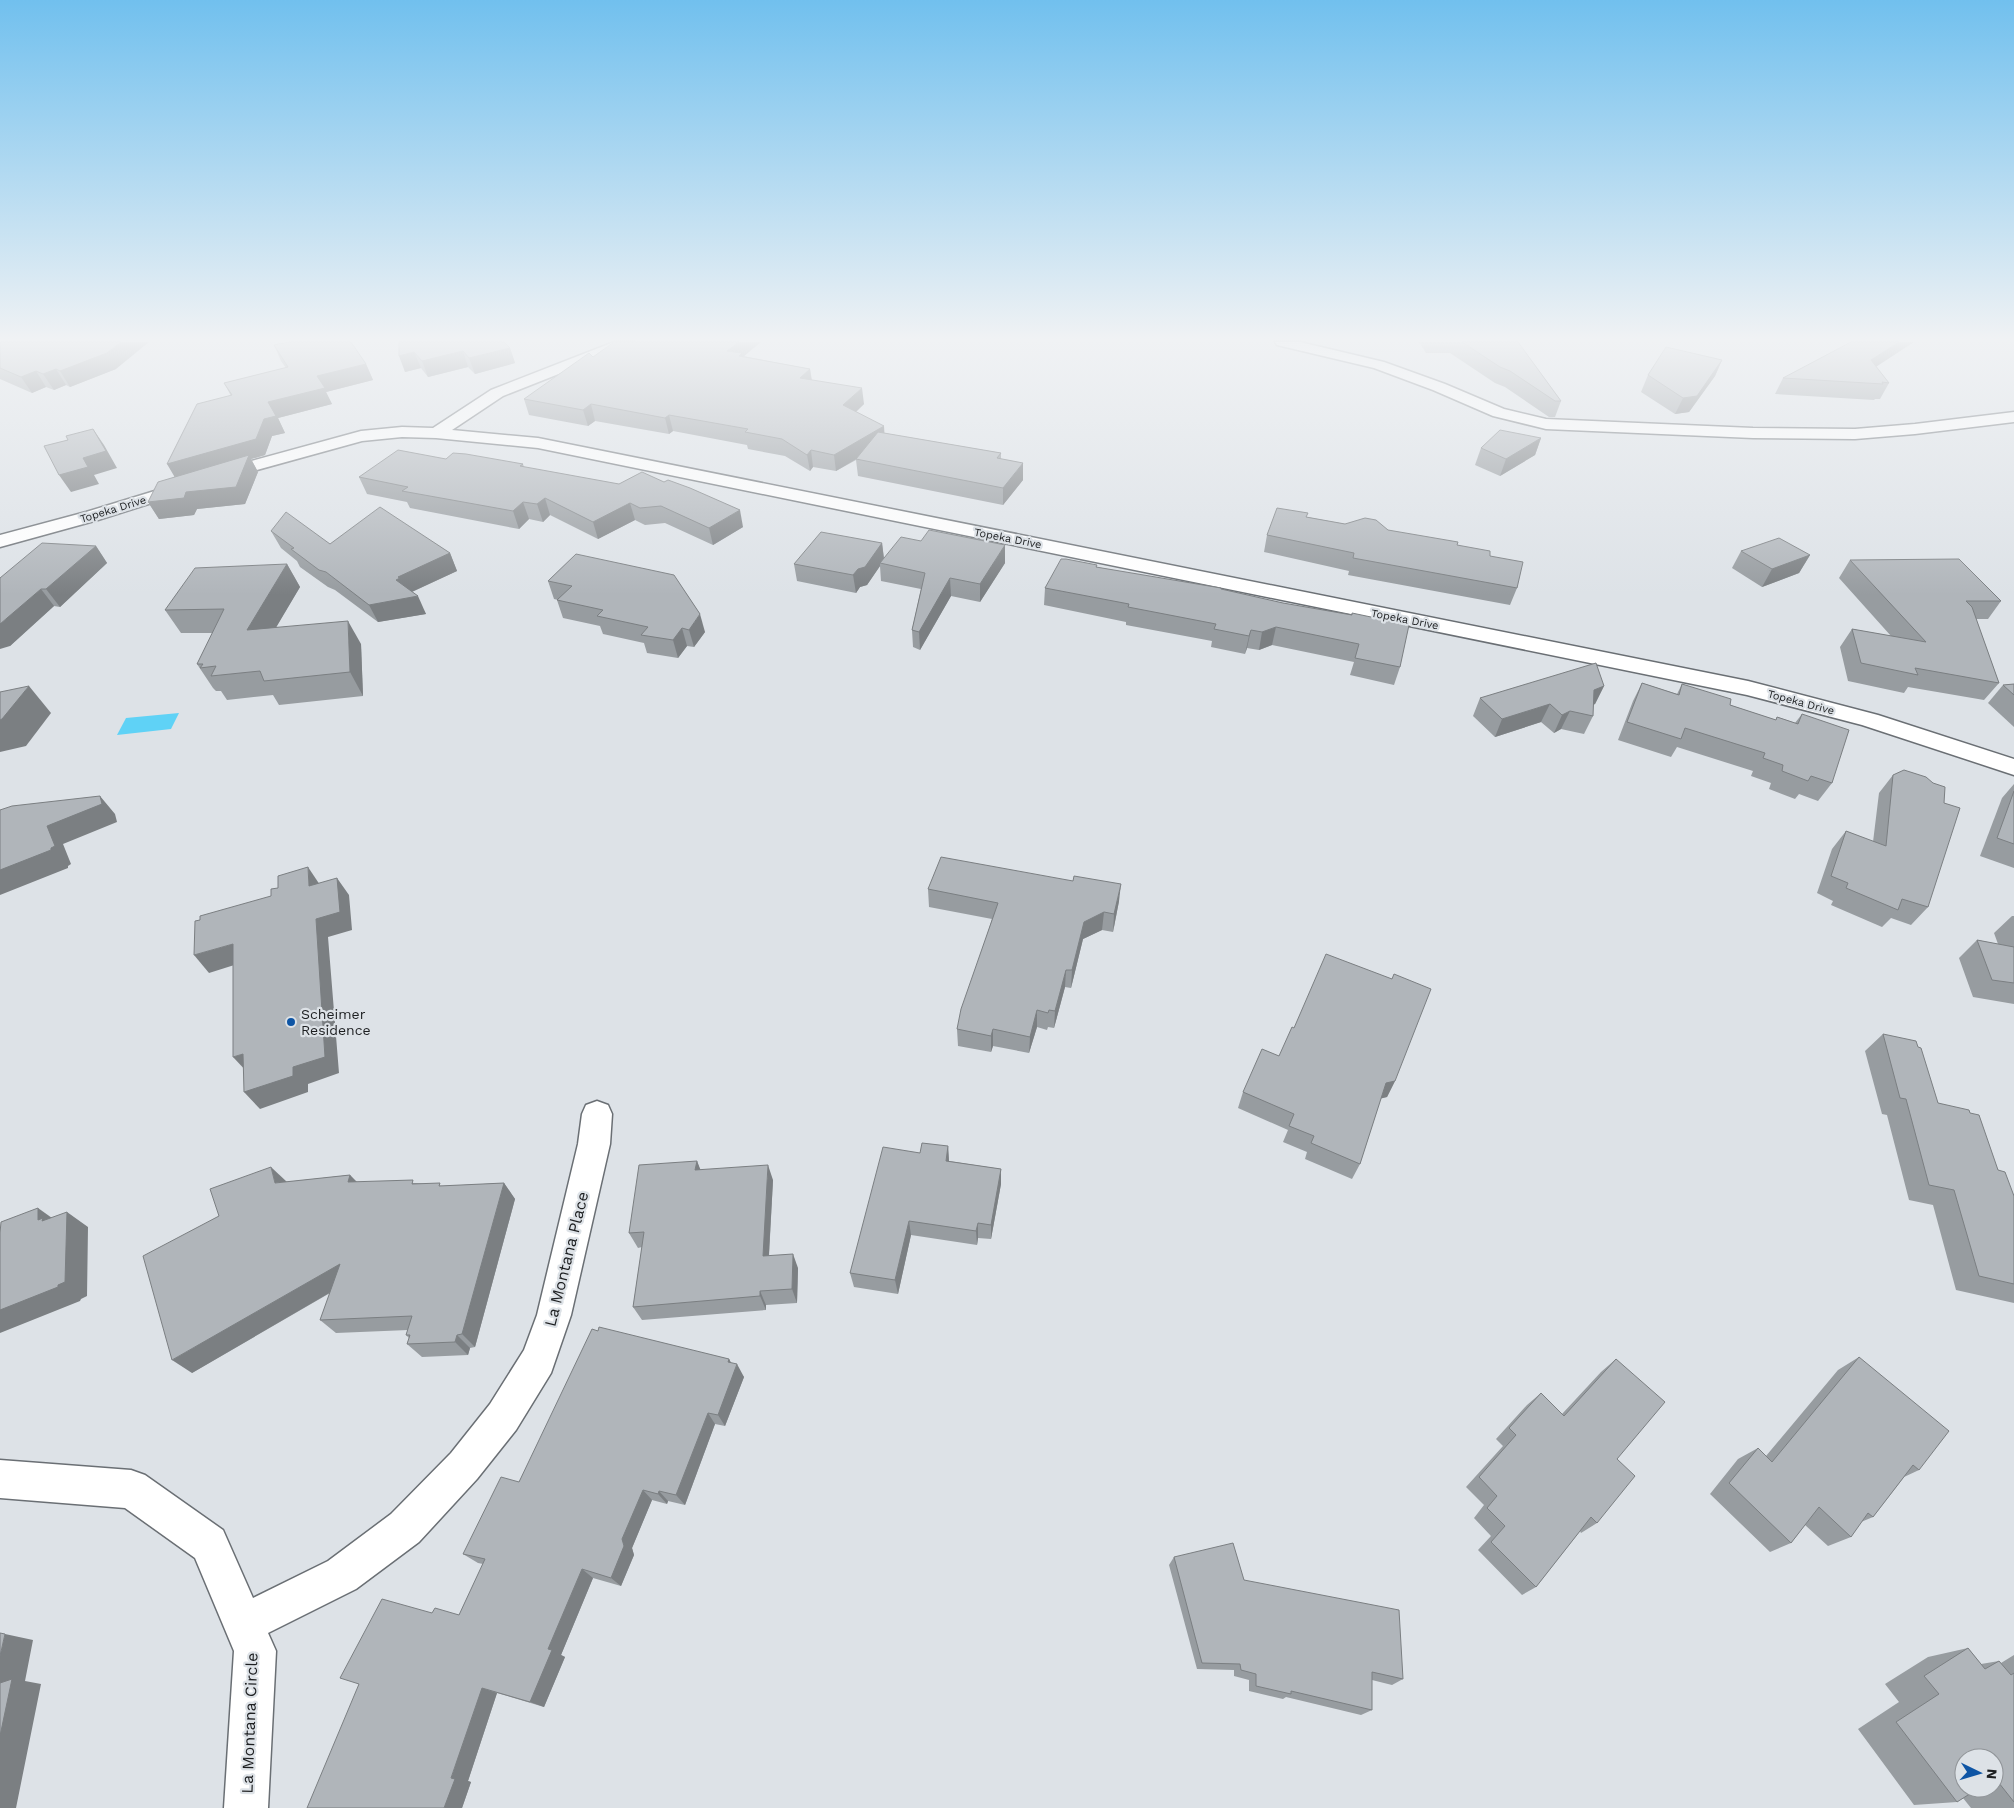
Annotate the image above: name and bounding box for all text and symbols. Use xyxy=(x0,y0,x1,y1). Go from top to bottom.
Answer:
street label: Topeka Drive xyxy=(78,493,148,526)
street label: Topeka Drive xyxy=(973,526,1043,551)
street label: Topeka Drive xyxy=(1370,607,1440,632)
street label: Topeka Drive xyxy=(1766,687,1836,718)
place label: Scheimer Residence xyxy=(301,1006,371,1038)
marker: Scheimer Residence xyxy=(285,1016,297,1028)
street label: La Montana Place xyxy=(541,1190,592,1329)
street label: La Montana Circle xyxy=(238,1652,261,1794)
north arrow xyxy=(1954,1748,2004,1798)
text: N xyxy=(1984,1768,2000,1780)

